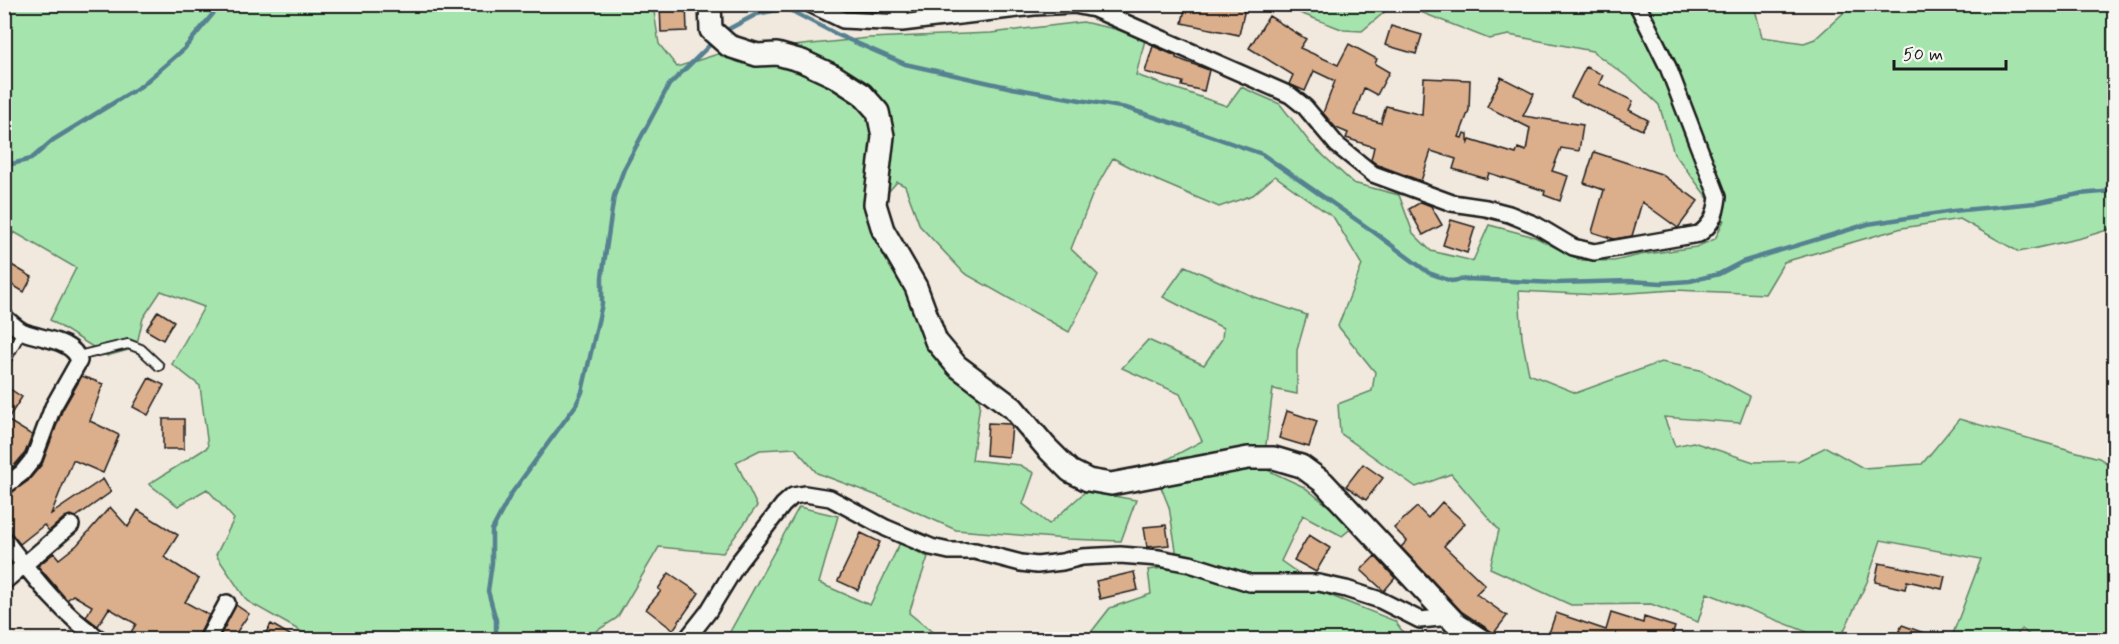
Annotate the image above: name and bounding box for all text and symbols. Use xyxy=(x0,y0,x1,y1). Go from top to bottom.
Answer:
scale bar xyxy=(1894,33,2006,71)
text: 50 m xyxy=(1903,43,1943,67)

